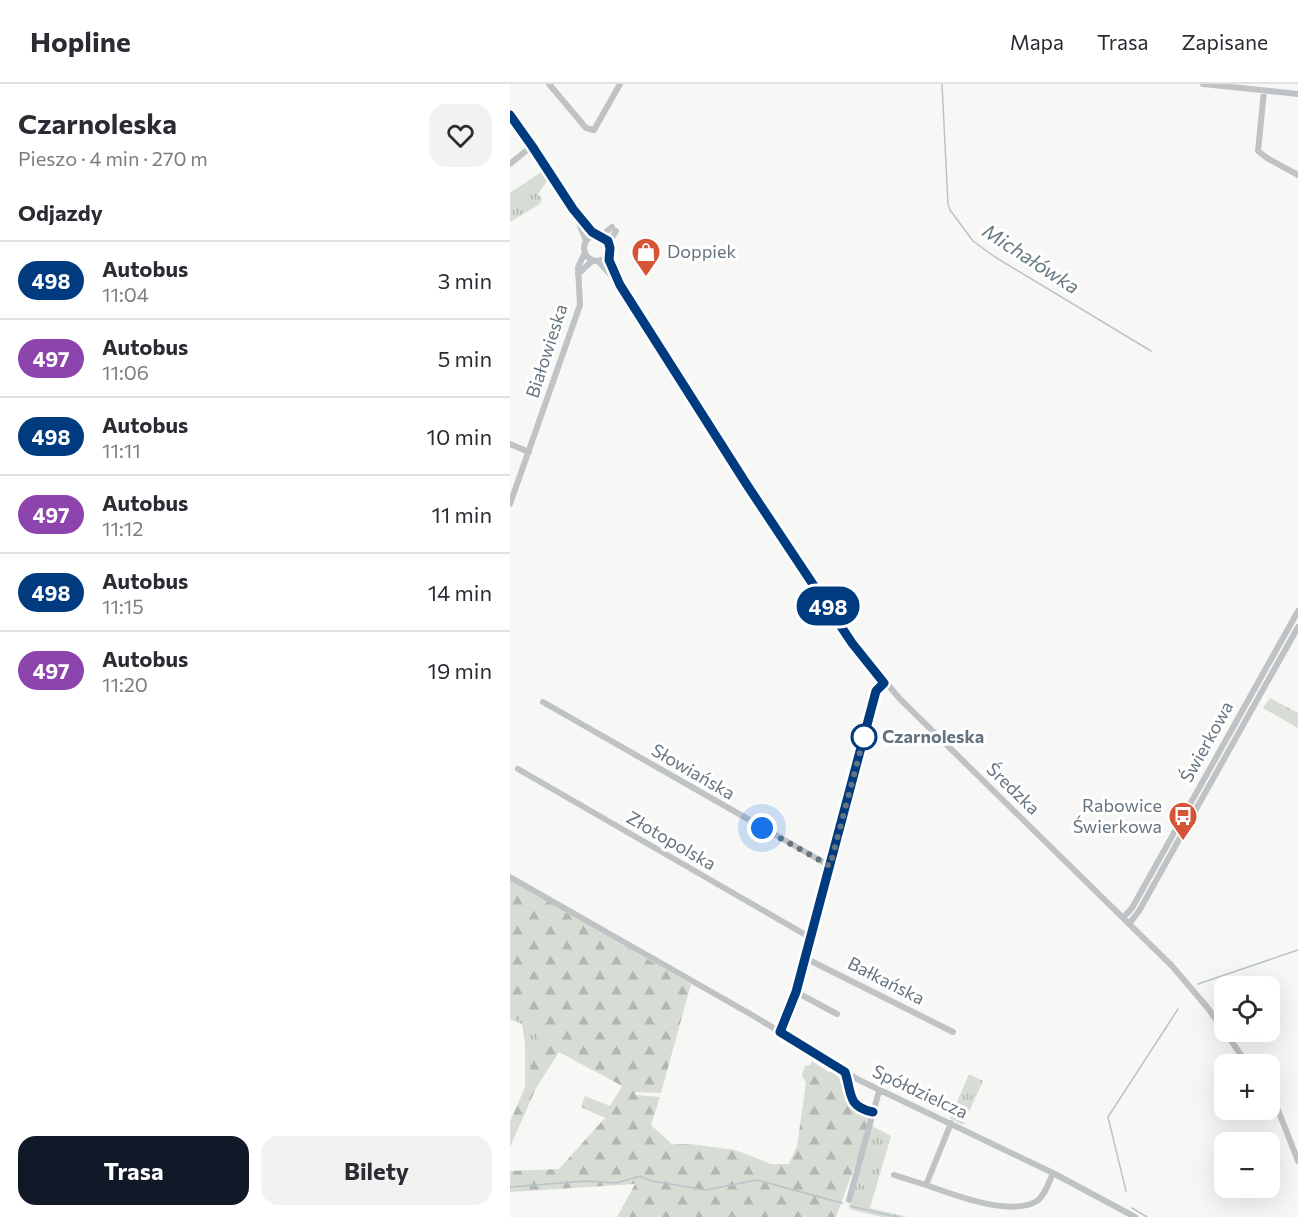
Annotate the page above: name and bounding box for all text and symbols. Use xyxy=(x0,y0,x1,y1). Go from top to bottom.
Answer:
text: Hopline xyxy=(30,24,131,58)
text: Mapa xyxy=(1010,29,1064,54)
text: Trasa xyxy=(1097,29,1148,54)
text: Zapisane xyxy=(1181,29,1268,54)
button: heart xyxy=(429,104,492,167)
text: Czarnoleska xyxy=(18,106,177,140)
text: Pieszo · 4 min · 270 m xyxy=(18,146,208,170)
text: Odjazdy xyxy=(18,199,103,226)
water label: Michałówka xyxy=(979,218,1085,298)
shop icon: Doppiek xyxy=(630,236,662,278)
place label: Doppiek xyxy=(667,240,736,262)
text: Autobus xyxy=(102,255,188,282)
text: 3 min xyxy=(438,267,492,294)
text: 498 xyxy=(32,268,70,293)
text: 11:04 xyxy=(102,282,149,306)
street label: Białowieska xyxy=(521,301,572,400)
text: Autobus xyxy=(102,333,188,360)
text: 5 min xyxy=(438,345,492,372)
text: 497 xyxy=(32,346,70,371)
text: 11:06 xyxy=(102,360,149,384)
text: Autobus xyxy=(102,411,188,438)
text: 10 min xyxy=(427,423,492,450)
text: 498 xyxy=(32,424,70,449)
text: 11:11 xyxy=(102,438,141,462)
text: Autobus xyxy=(102,489,188,516)
text: 11 min xyxy=(432,501,492,528)
text: 497 xyxy=(32,502,70,527)
text: 11:12 xyxy=(102,516,143,540)
text: Autobus xyxy=(102,567,188,594)
text: 14 min xyxy=(428,579,492,606)
text: 498 xyxy=(32,580,70,605)
line badge: 498 xyxy=(794,586,862,626)
text: 11:15 xyxy=(102,594,144,618)
text: 498 xyxy=(809,594,847,619)
text: Autobus xyxy=(102,645,188,672)
text: 19 min xyxy=(428,657,492,684)
text: 497 xyxy=(32,658,70,683)
text: 11:20 xyxy=(102,672,148,696)
street label: Świerkowa xyxy=(1175,697,1237,786)
marker: Czarnoleska xyxy=(851,724,877,750)
place label: Czarnoleska xyxy=(882,725,984,747)
street label: Słowiańska xyxy=(648,738,739,804)
street label: Średzka xyxy=(983,758,1045,819)
place label: Rabowice Świerkowa xyxy=(1073,794,1162,837)
bus stop icon: Rabowice Świerkowa xyxy=(1167,800,1199,842)
street label: Złotopolska xyxy=(623,806,720,875)
your location xyxy=(747,813,777,843)
street label: Bałkańska xyxy=(844,951,929,1009)
map controls xyxy=(1214,976,1280,1198)
button: locate xyxy=(1214,976,1280,1042)
button: + xyxy=(1214,1054,1280,1120)
street label: Spółdzielcza xyxy=(869,1059,972,1123)
button: − xyxy=(1214,1132,1280,1198)
button: Trasa xyxy=(18,1136,249,1205)
button: Bilety xyxy=(261,1136,492,1205)

